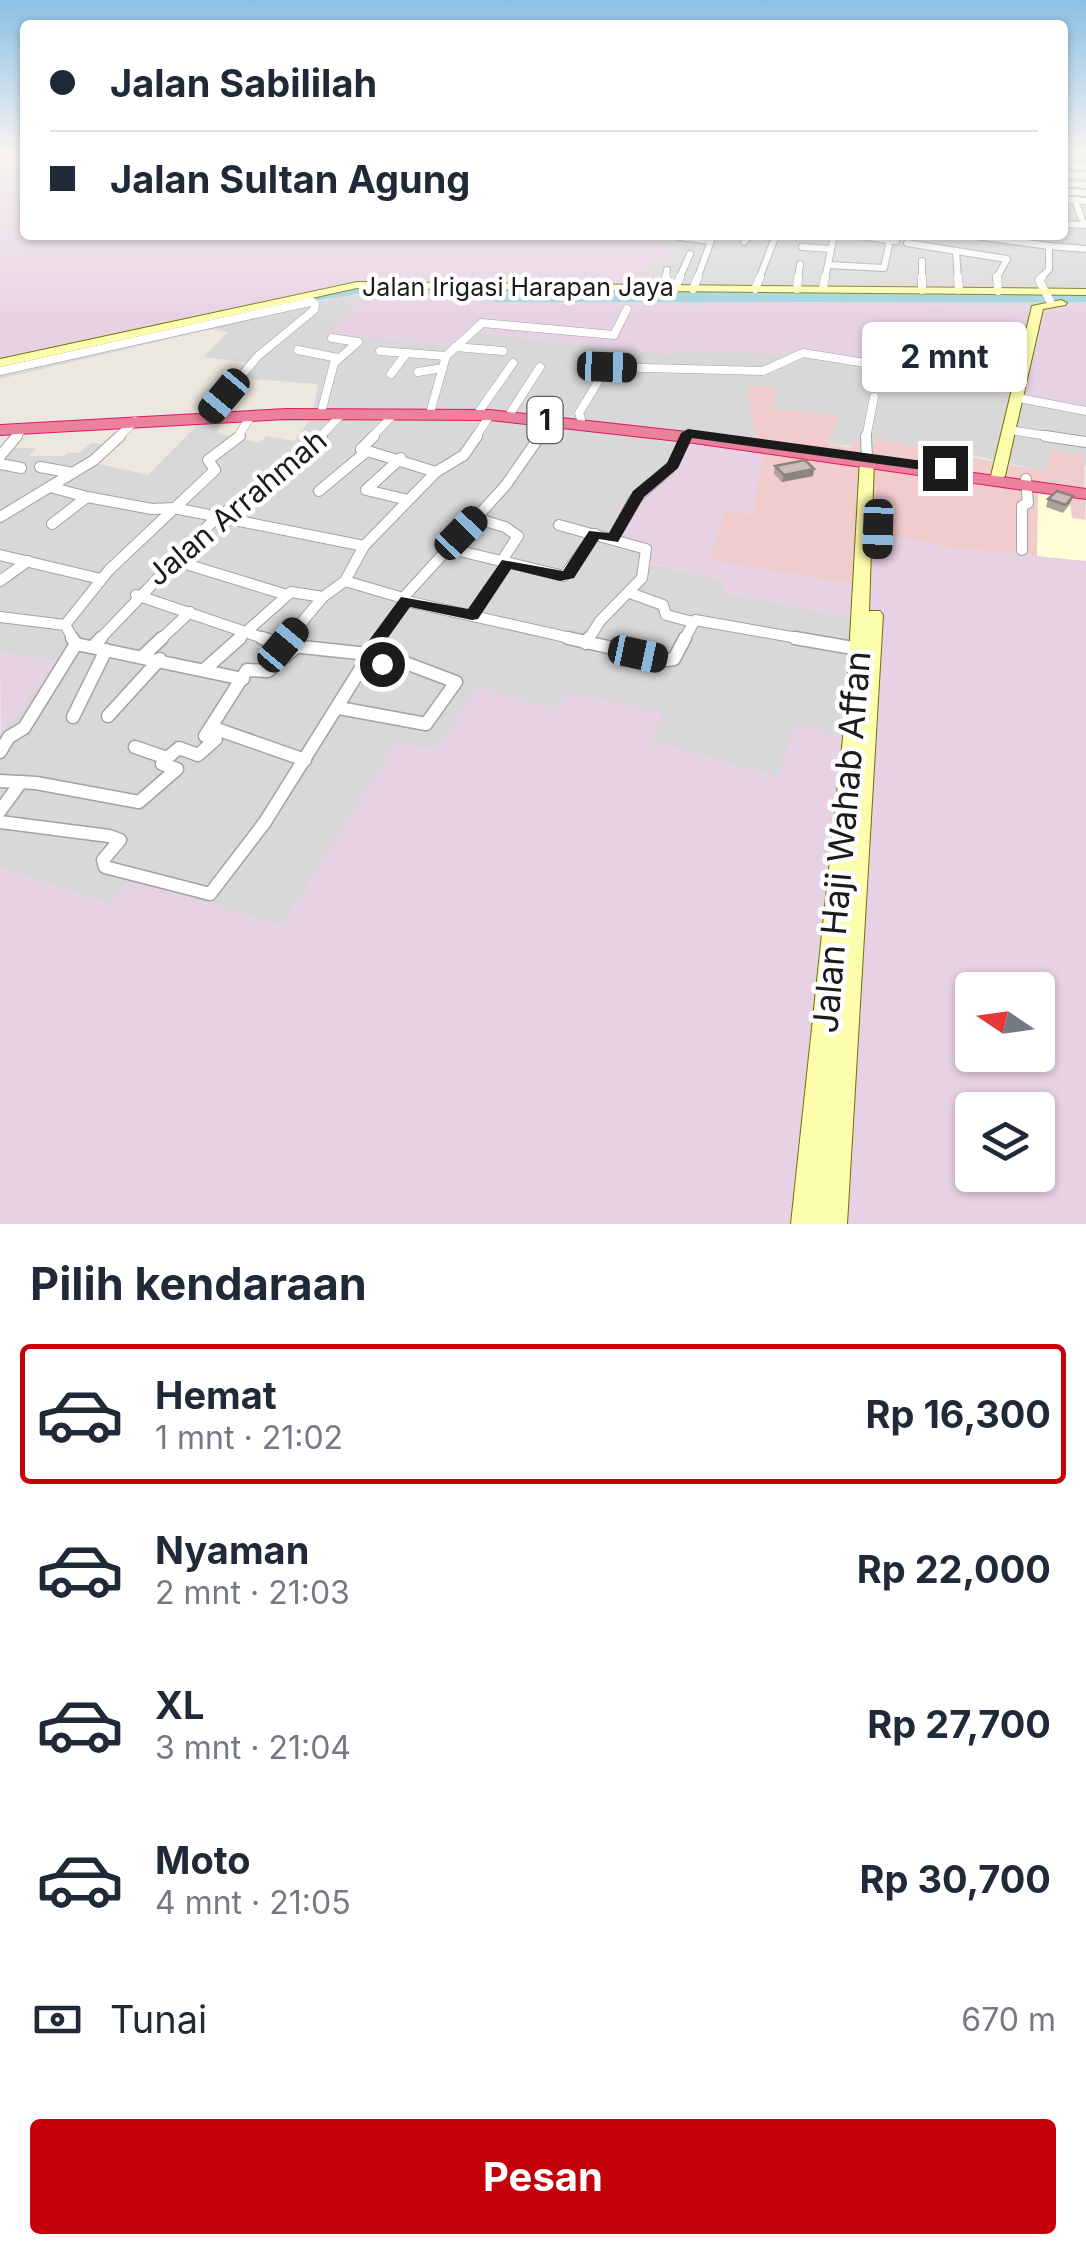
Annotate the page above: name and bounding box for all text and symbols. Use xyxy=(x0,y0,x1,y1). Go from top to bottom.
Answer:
text: Jalan Sabililah xyxy=(110,60,377,106)
text: Jalan Sultan Agung xyxy=(110,156,470,202)
street label: Jalan Irigasi Harapan Jaya xyxy=(362,272,674,302)
callout: 2 mnt xyxy=(862,323,1028,393)
text: 2 mnt xyxy=(900,337,989,376)
car xyxy=(576,351,638,383)
car xyxy=(193,363,255,429)
road number: 1 xyxy=(528,397,562,443)
street label: Jalan Arrahmah xyxy=(139,422,334,593)
route end xyxy=(923,446,968,491)
car xyxy=(862,498,894,560)
car xyxy=(429,501,493,565)
car xyxy=(252,612,314,678)
car xyxy=(606,633,670,675)
route start xyxy=(360,642,405,687)
street label: Jalan Haji Wahab Affan xyxy=(803,649,879,1035)
north arrow xyxy=(955,972,1055,1072)
map controls xyxy=(955,972,1055,1192)
button: layers xyxy=(955,1092,1055,1192)
text: Pilih kendaraan xyxy=(30,1256,367,1311)
icon: car xyxy=(35,1369,125,1459)
text: Hemat xyxy=(155,1372,277,1418)
text: Rp 16,300 xyxy=(866,1391,1051,1437)
text: 1 mnt · 21:02 xyxy=(155,1418,343,1457)
icon: car xyxy=(35,1524,125,1614)
text: Nyaman xyxy=(155,1527,309,1573)
text: Rp 22,000 xyxy=(857,1546,1051,1592)
text: 2 mnt · 21:03 xyxy=(155,1573,350,1612)
icon: car xyxy=(35,1679,125,1769)
text: XL xyxy=(155,1682,205,1728)
text: Rp 27,700 xyxy=(867,1701,1051,1747)
text: 3 mnt · 21:04 xyxy=(155,1728,351,1767)
icon: car xyxy=(35,1834,125,1924)
text: Moto xyxy=(155,1837,251,1883)
text: Rp 30,700 xyxy=(860,1856,1051,1902)
text: 4 mnt · 21:05 xyxy=(155,1883,351,1922)
icon: cash xyxy=(30,1992,85,2047)
text: Tunai xyxy=(110,1996,207,2042)
text: 670 m xyxy=(961,2000,1056,2039)
button: Pesan xyxy=(30,2119,1056,2234)

